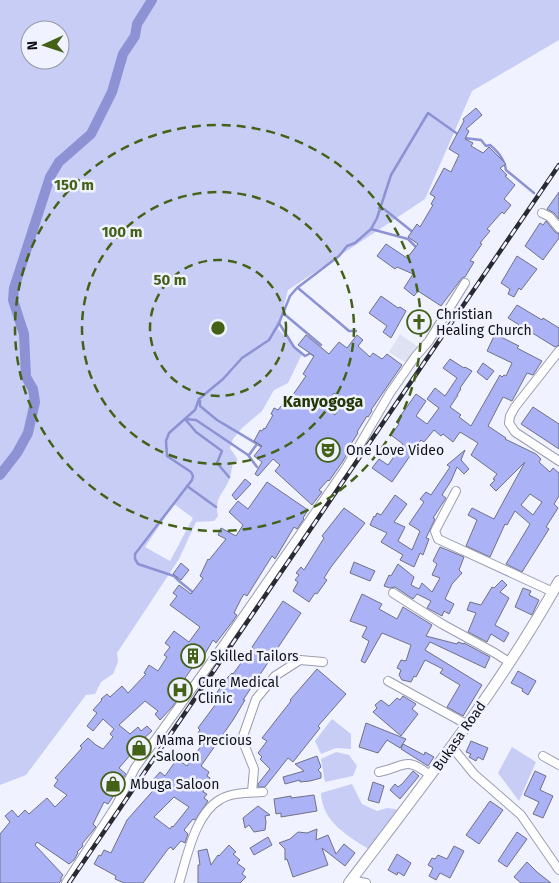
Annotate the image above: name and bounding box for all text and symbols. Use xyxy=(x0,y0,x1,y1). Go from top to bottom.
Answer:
north arrow xyxy=(20,20,70,70)
text: N xyxy=(24,41,41,51)
text: 150 m xyxy=(54,176,94,194)
text: 100 m xyxy=(102,223,142,241)
text: 50 m xyxy=(153,271,187,289)
place label: Christian Healing Church xyxy=(436,306,532,339)
church icon: Christian Healing Church xyxy=(406,309,432,335)
centre of rings xyxy=(209,319,227,337)
district label: Kanyogoga xyxy=(283,392,363,411)
theatre icon: One Love Video xyxy=(315,437,341,463)
place label: One Love Video xyxy=(346,442,444,459)
building icon: Skilled Tailors xyxy=(180,643,206,669)
place label: Skilled Tailors xyxy=(210,648,299,665)
place label: Cure Medical Clinic xyxy=(198,674,279,707)
hospital icon: Cure Medical Clinic xyxy=(167,677,193,703)
street label: Bukasa Road xyxy=(429,698,490,774)
place label: Mama Precious Saloon xyxy=(156,732,252,765)
shop icon: Mama Precious Saloon xyxy=(126,735,152,761)
shop icon: Mbuga Saloon xyxy=(100,771,126,797)
place label: Mbuga Saloon xyxy=(130,776,219,793)

